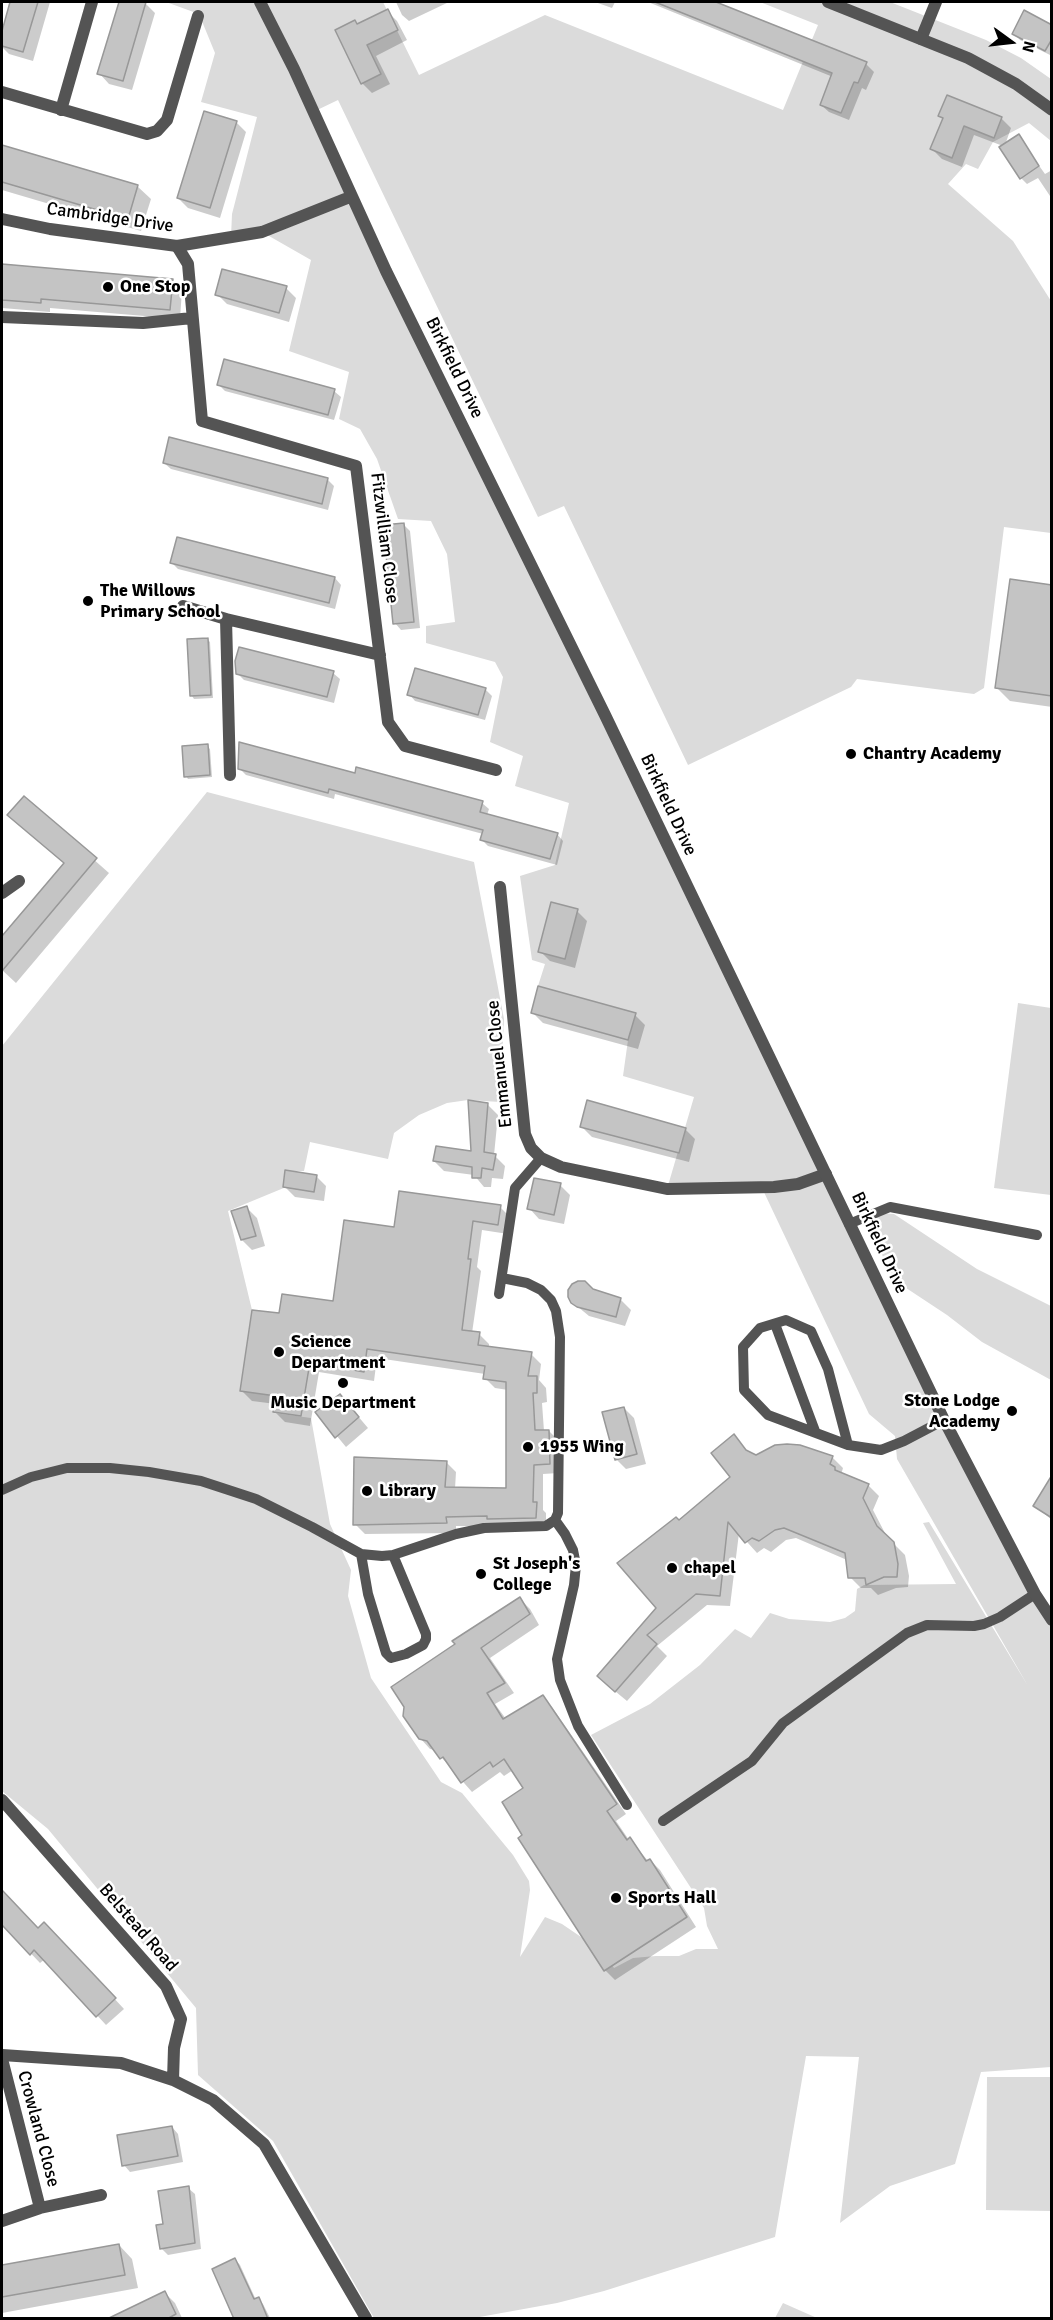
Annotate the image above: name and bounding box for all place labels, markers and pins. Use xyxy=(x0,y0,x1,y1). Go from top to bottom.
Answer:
place label: One Stop xyxy=(120,276,190,298)
marker: One Stop xyxy=(101,280,115,294)
place label: The Willows Primary School xyxy=(100,580,220,622)
marker: The Willows Primary School xyxy=(81,594,95,608)
place label: Chantry Academy xyxy=(863,743,1001,765)
marker: Chantry Academy xyxy=(844,747,858,761)
place label: Science Department xyxy=(291,1331,386,1374)
marker: Science Department xyxy=(272,1345,286,1359)
marker: Music Department xyxy=(336,1376,350,1390)
place label: Stone Lodge Academy xyxy=(904,1390,1000,1432)
place label: Music Department xyxy=(270,1392,416,1414)
marker: Stone Lodge Academy xyxy=(1005,1404,1019,1418)
place label: 1955 Wing xyxy=(540,1436,624,1458)
marker: 1955 Wing xyxy=(521,1440,535,1454)
place label: Library xyxy=(379,1480,436,1502)
marker: Library xyxy=(360,1484,374,1498)
place label: St Joseph's College xyxy=(493,1553,580,1596)
place label: chapel xyxy=(684,1557,736,1579)
marker: chapel xyxy=(665,1561,679,1575)
marker: St Joseph's College xyxy=(474,1567,488,1581)
place label: Sports Hall xyxy=(628,1887,716,1909)
marker: Sports Hall xyxy=(609,1891,623,1905)

